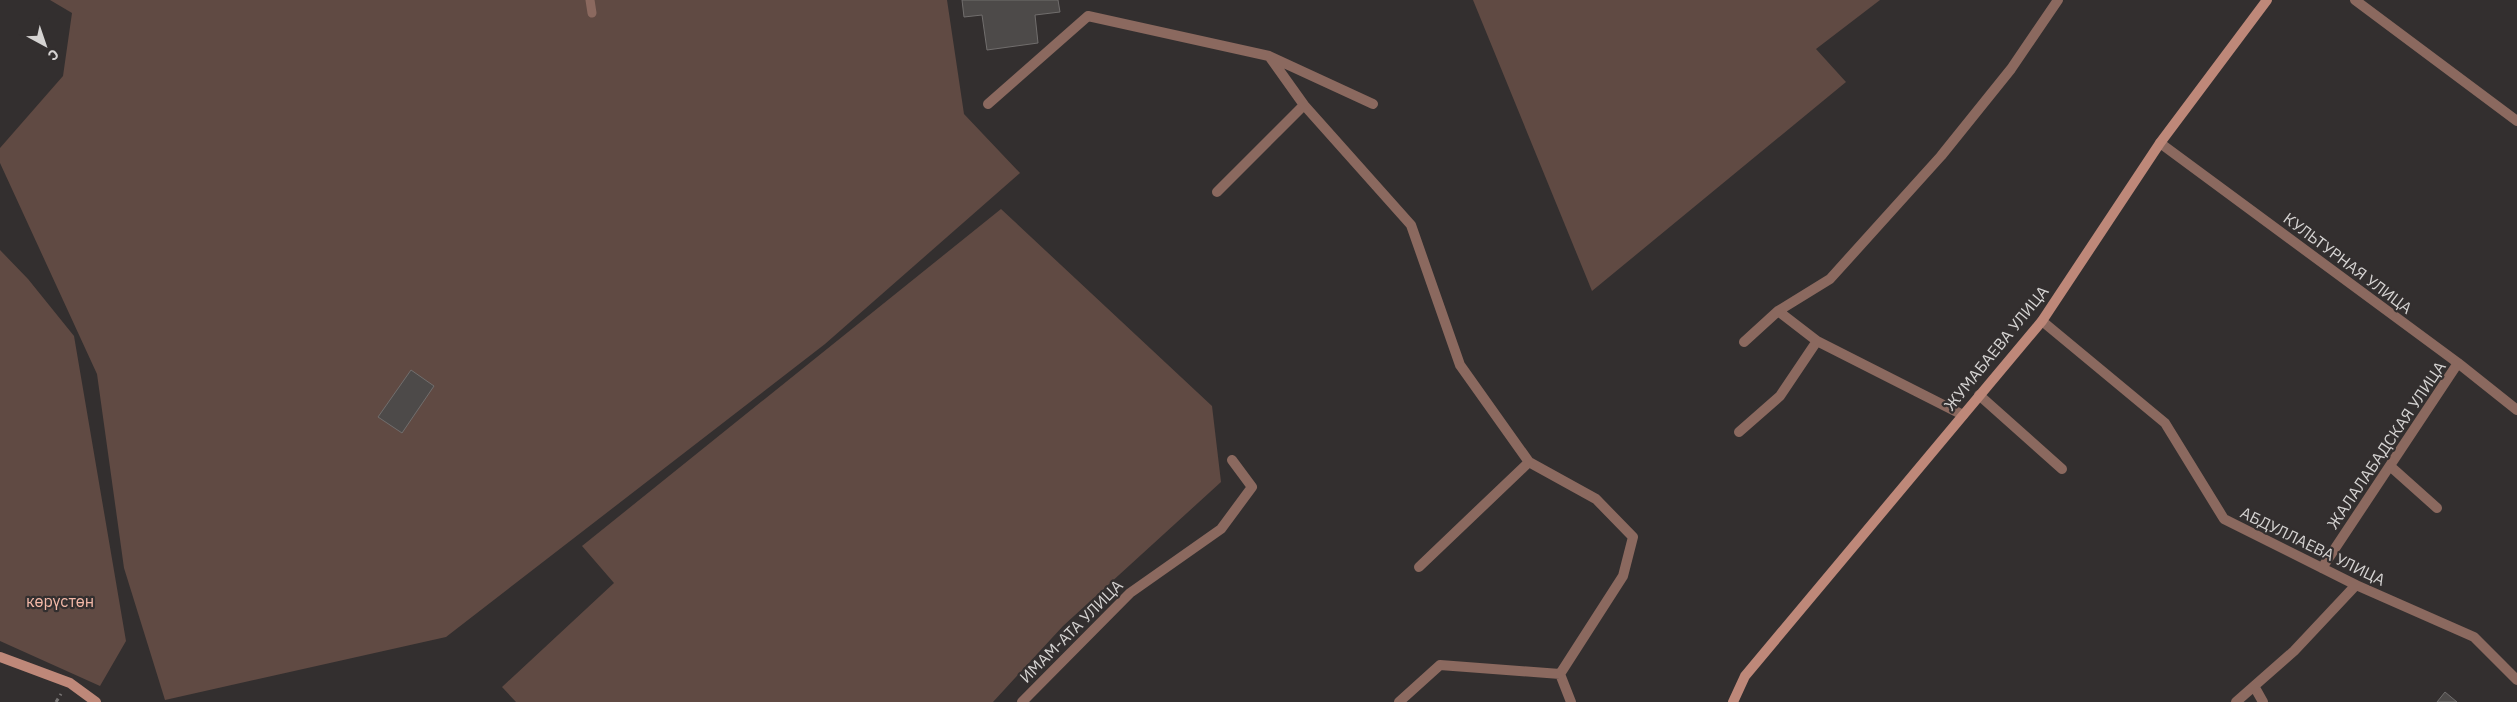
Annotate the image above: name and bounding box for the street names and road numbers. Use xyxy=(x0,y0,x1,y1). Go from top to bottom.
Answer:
street label: КУЛЬТУРНАЯ УЛИЦА xyxy=(2280,208,2416,318)
street label: ЖУМАБАЕВА УЛИЦА xyxy=(1939,281,2053,415)
street label: ЖАЛАЛАБАДСКАЯ УЛИЦА xyxy=(2322,357,2450,533)
street label: АБДУЛЛАЕВА УЛИЦА xyxy=(2237,502,2389,590)
street label: ИМАМ-АТА УЛИЦА xyxy=(1015,575,1127,687)

